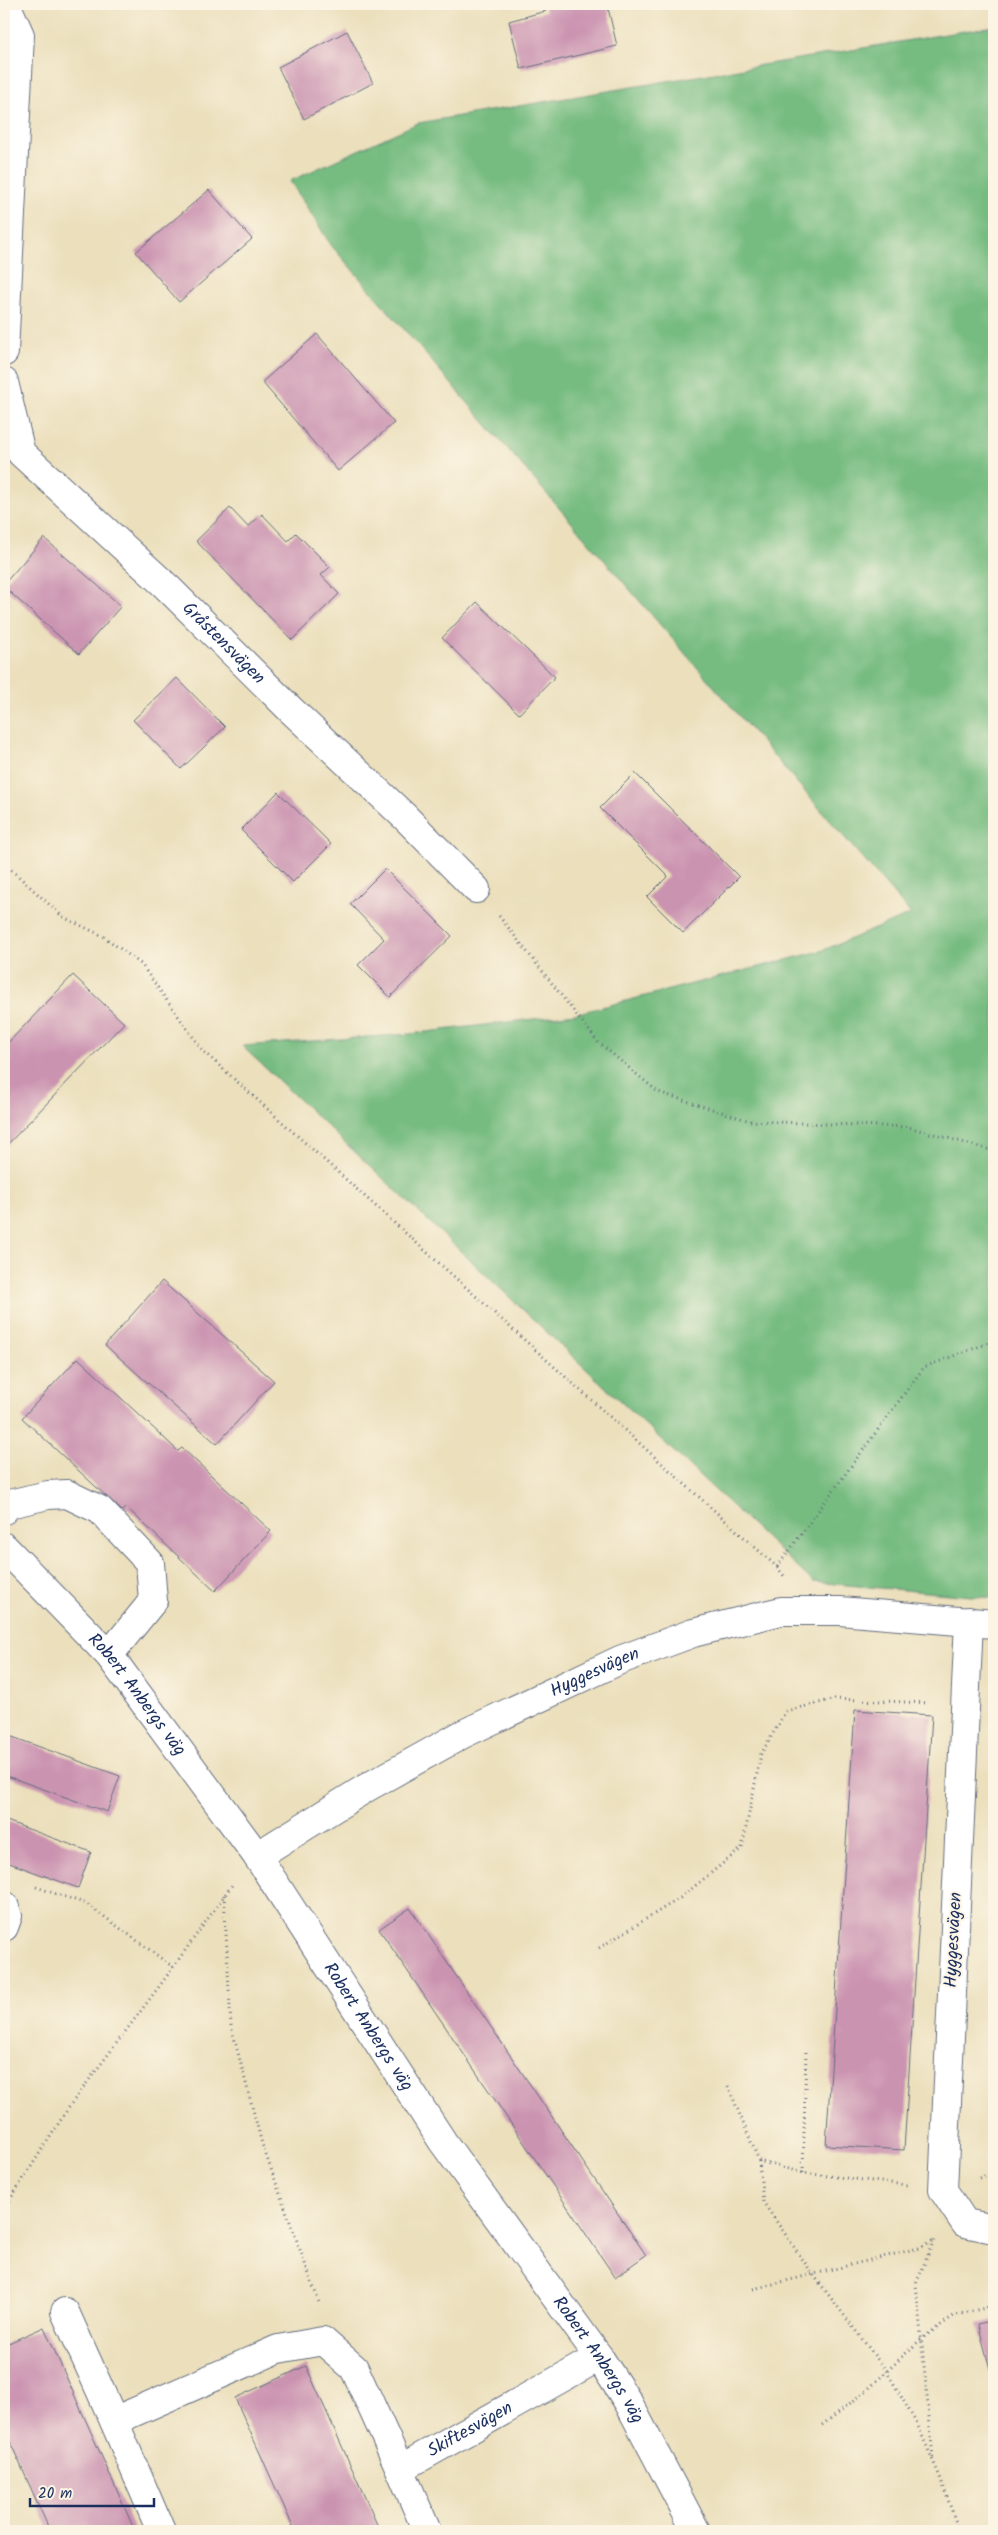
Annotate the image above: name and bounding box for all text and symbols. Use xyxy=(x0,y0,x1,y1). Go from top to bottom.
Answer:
street label: Gråstensvägen xyxy=(175,595,272,691)
street label: Robert Anbergs väg xyxy=(81,1626,193,1762)
street label: Hyggesvägen xyxy=(545,1640,644,1706)
street label: Hyggesvägen xyxy=(937,1891,971,1989)
street label: Robert Anbergs väg xyxy=(315,1957,421,2097)
street label: Robert Anbergs väg xyxy=(545,2290,651,2429)
street label: Skiftesvägen xyxy=(422,2394,518,2465)
scale bar xyxy=(30,2475,154,2507)
text: 20 m xyxy=(38,2482,72,2506)

